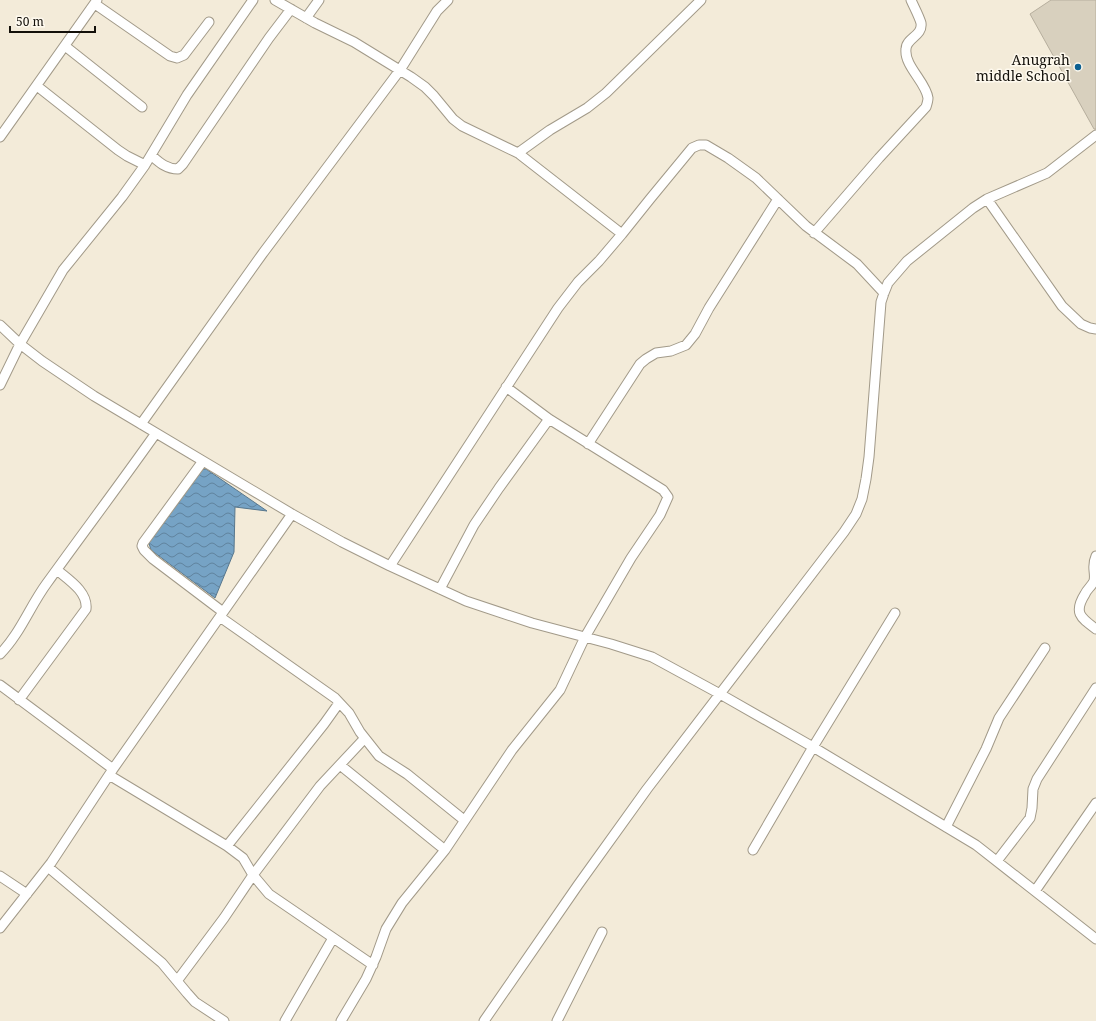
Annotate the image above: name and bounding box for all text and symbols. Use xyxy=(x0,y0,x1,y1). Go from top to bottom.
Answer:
scale bar xyxy=(10,8,95,34)
text: 50 m xyxy=(16,13,44,30)
place label: Anugrah middle School xyxy=(976,50,1071,85)
marker: Anugrah middle School xyxy=(1073,62,1083,72)

